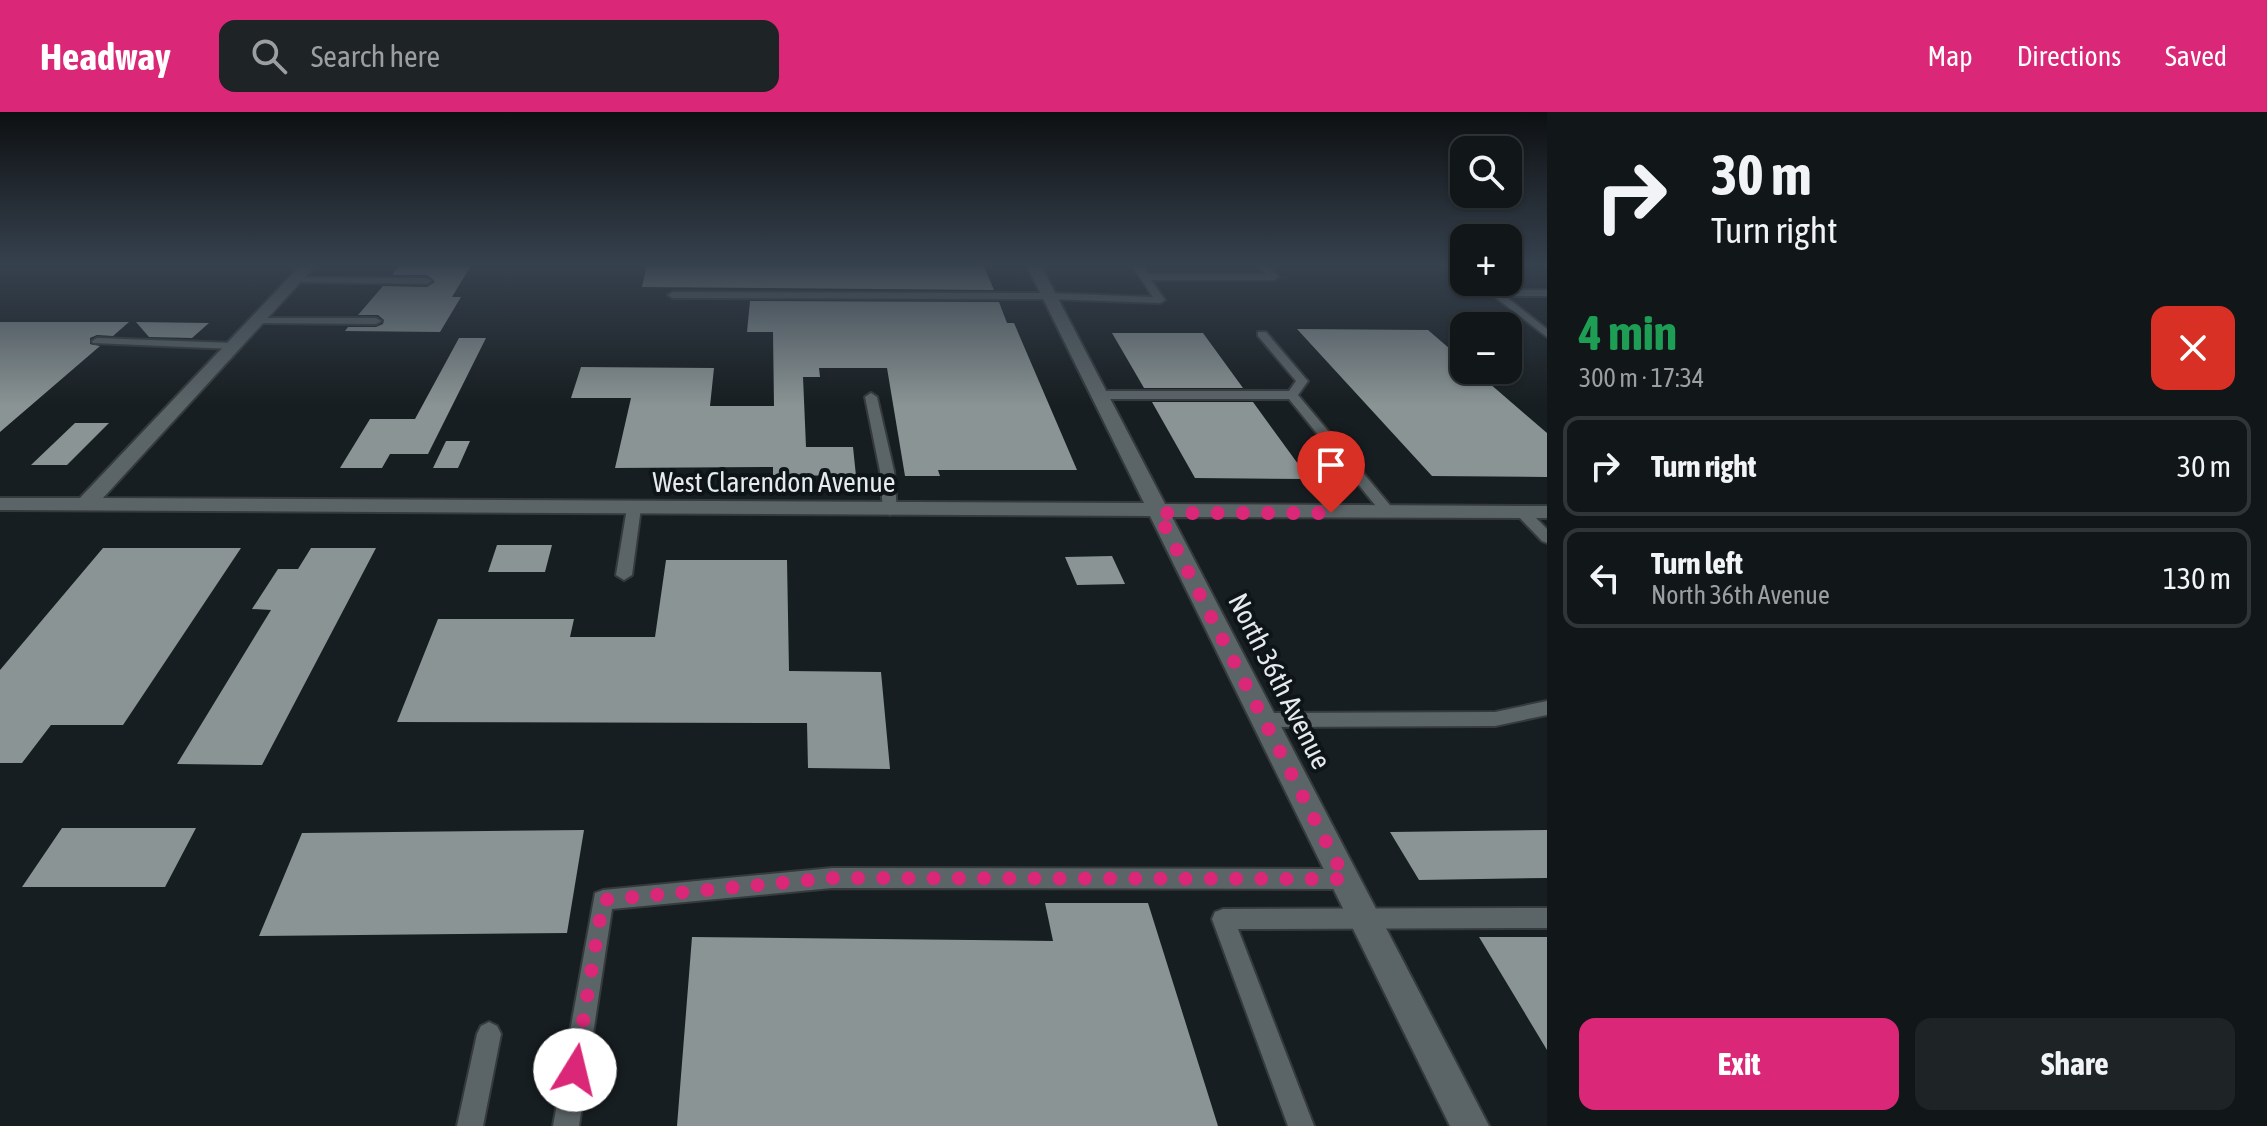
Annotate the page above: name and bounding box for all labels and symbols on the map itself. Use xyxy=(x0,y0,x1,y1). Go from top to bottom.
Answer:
pin xyxy=(1297,431,1365,513)
street label: West Clarendon Avenue xyxy=(653,466,895,498)
street label: North 36th Avenue xyxy=(1222,588,1338,774)
position arrow xyxy=(533,1028,617,1112)

